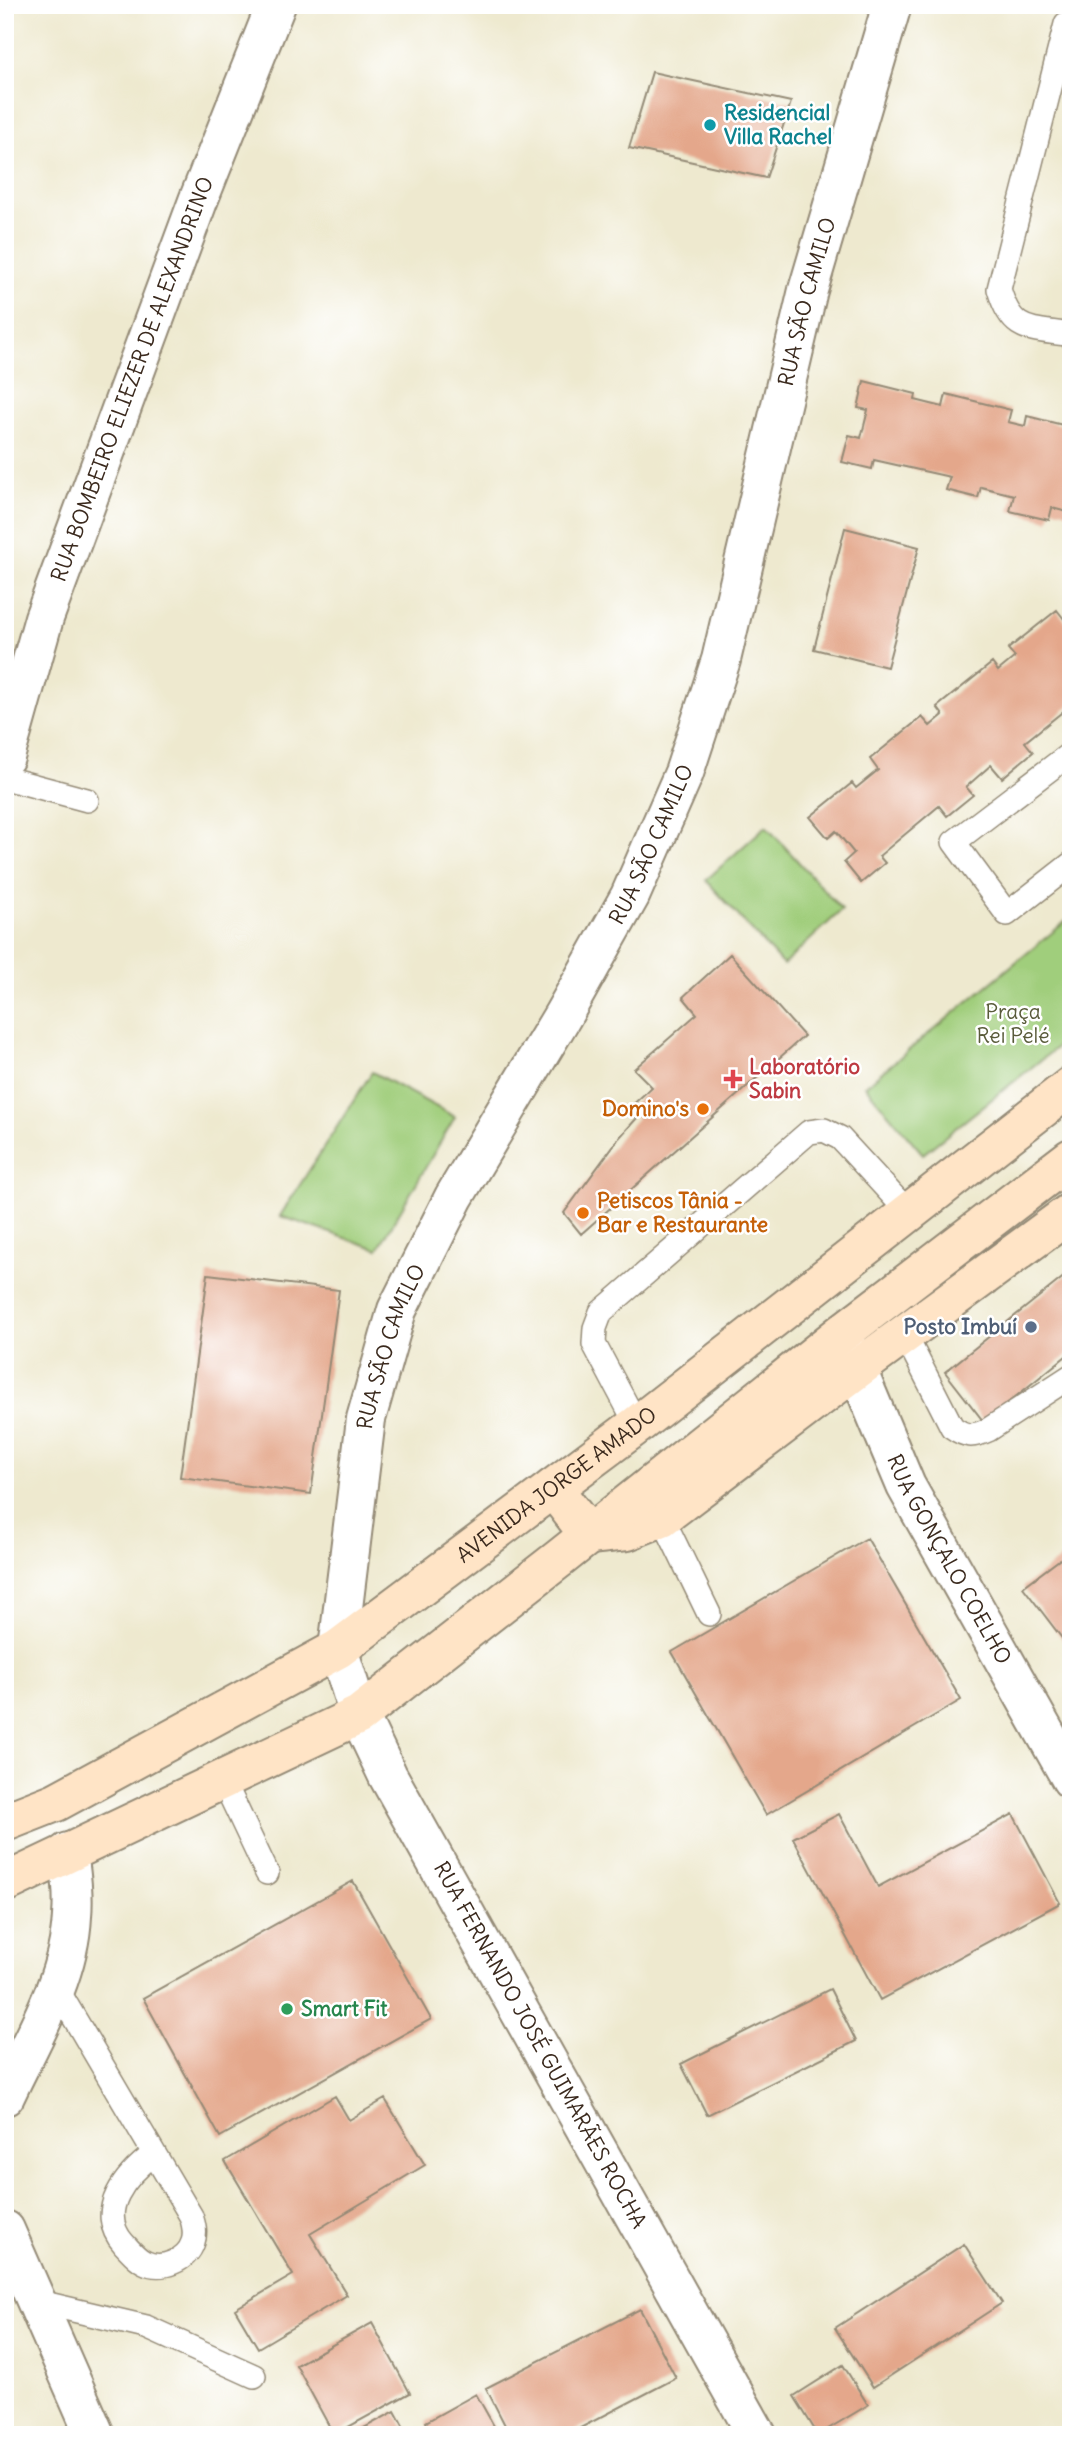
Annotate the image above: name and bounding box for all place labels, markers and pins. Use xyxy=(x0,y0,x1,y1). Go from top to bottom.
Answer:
place label: Residencial Villa Rachel xyxy=(724,99,832,150)
marker: Residencial Villa Rachel xyxy=(702,117,718,133)
place label: Laboratório Sabin xyxy=(749,1053,860,1104)
marker: Laboratório Sabin xyxy=(723,1069,743,1089)
place label: Domino's xyxy=(602,1095,689,1122)
marker: Domino's xyxy=(695,1101,711,1117)
place label: Petiscos Tânia - Bar e Restaurante xyxy=(597,1187,768,1238)
marker: Petiscos Tânia - Bar e Restaurante xyxy=(575,1205,591,1221)
place label: Posto Imbuí xyxy=(904,1313,1017,1340)
marker: Posto Imbuí xyxy=(1023,1319,1039,1335)
place label: Smart Fit xyxy=(301,1995,388,2022)
marker: Smart Fit xyxy=(279,2001,295,2017)

